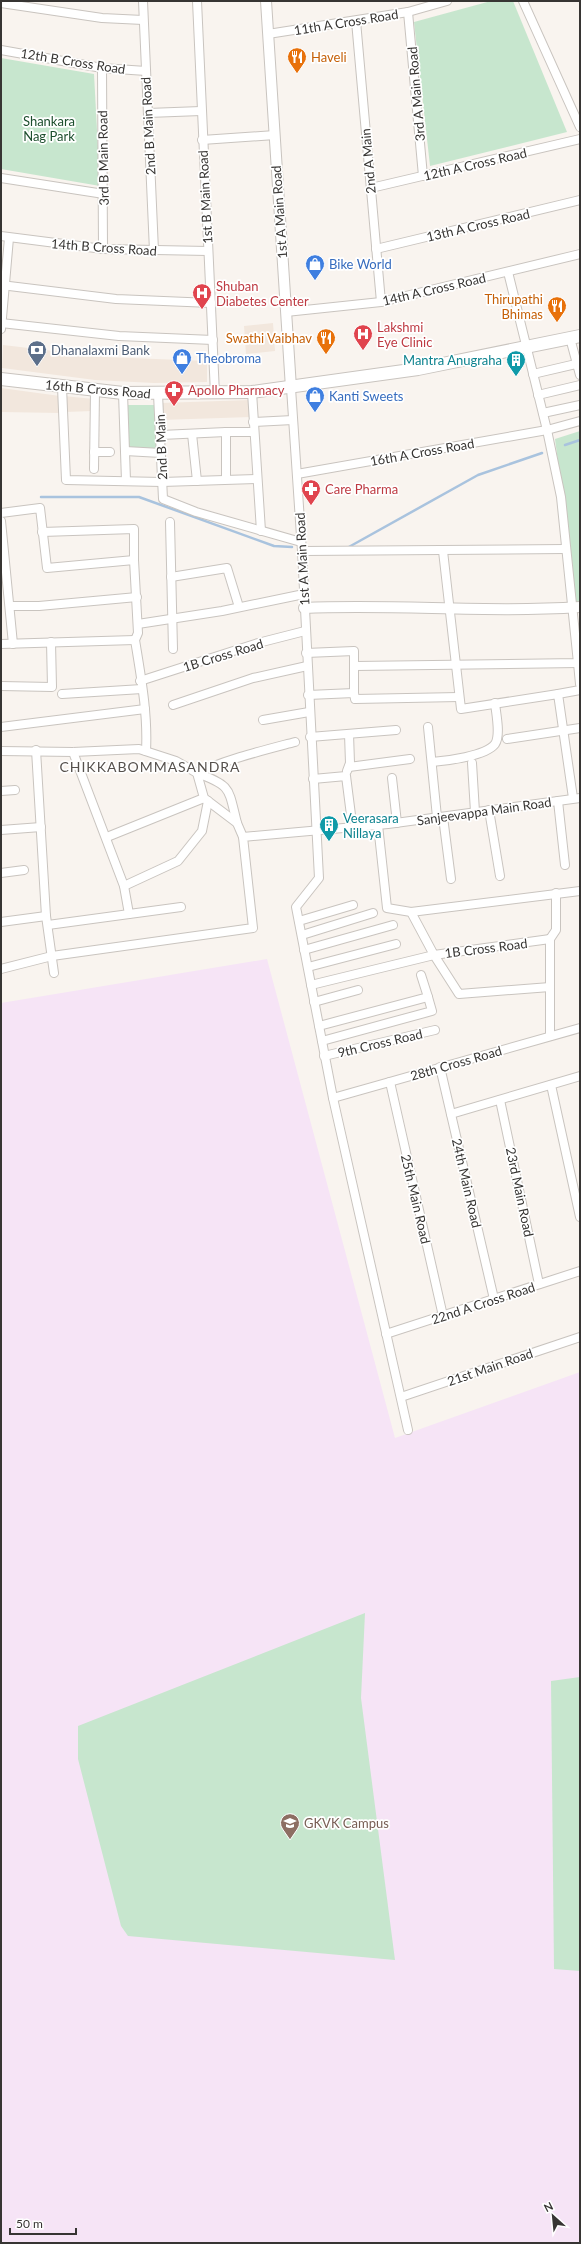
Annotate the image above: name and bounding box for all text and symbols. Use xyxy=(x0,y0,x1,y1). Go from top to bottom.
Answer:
street label: 11th A Cross Road xyxy=(293,6,399,38)
street label: 12th B Cross Road xyxy=(19,45,127,77)
restaurant icon: Haveli xyxy=(286,46,308,74)
street label: 3rd A Main Road xyxy=(404,46,428,142)
place label: Haveli xyxy=(311,49,347,65)
street label: 2nd B Main Road xyxy=(137,77,159,175)
street label: 3rd B Main Road xyxy=(94,110,112,206)
park label: Shankara Nag Park xyxy=(23,113,75,144)
street label: 2nd A Main xyxy=(357,128,379,194)
street label: 12th A Cross Road xyxy=(422,144,528,184)
street label: 1st B Main Road xyxy=(195,150,215,244)
street label: 1st A Main Road xyxy=(268,165,290,259)
street label: 13th A Cross Road xyxy=(425,205,531,245)
street label: 14th B Cross Road xyxy=(51,235,157,259)
shop icon: Bike World xyxy=(304,253,326,281)
place label: Bike World xyxy=(329,256,392,272)
street label: 14th A Cross Road xyxy=(381,269,487,309)
place label: Shuban Diabetes Center xyxy=(216,278,309,309)
hospital icon: Shuban Diabetes Center xyxy=(191,282,213,310)
place label: Thirupathi Bhimas xyxy=(484,291,543,322)
restaurant icon: Thirupathi Bhimas xyxy=(546,295,568,323)
place label: Lakshmi Eye Clinic xyxy=(377,319,432,350)
hospital icon: Lakshmi Eye Clinic xyxy=(352,323,374,351)
restaurant icon: Swathi Vaibhav xyxy=(315,327,337,355)
place label: Swathi Vaibhav xyxy=(226,330,312,346)
bank icon: Dhanalaxmi Bank xyxy=(26,339,48,367)
place label: Dhanalaxmi Bank xyxy=(51,342,150,358)
shop icon: Theobroma xyxy=(171,347,193,375)
building icon: Mantra Anugraha xyxy=(505,349,527,377)
place label: Theobroma xyxy=(196,350,261,366)
place label: Mantra Anugraha xyxy=(403,352,502,368)
street label: 16th B Cross Road xyxy=(45,376,151,402)
pharmacy icon: Apollo Pharmacy xyxy=(163,379,185,407)
place label: Apollo Pharmacy xyxy=(188,382,285,398)
shop icon: Kanti Sweets xyxy=(304,385,326,413)
place label: Kanti Sweets xyxy=(329,388,404,404)
street label: 2nd B Main xyxy=(152,414,170,480)
street label: 16th A Cross Road xyxy=(369,435,475,469)
pharmacy icon: Care Pharma xyxy=(300,478,322,506)
place label: Care Pharma xyxy=(325,481,398,497)
street label: 1st A Main Road xyxy=(292,512,312,606)
street label: 1B Cross Road xyxy=(181,635,265,675)
district label: CHIKKABOMMASANDRA xyxy=(59,758,241,775)
street label: Sanjeevappa Main Road xyxy=(416,794,552,828)
place label: Veerasara Nillaya xyxy=(343,810,399,841)
building icon: Veerasara Nillaya xyxy=(318,814,340,842)
street label: 1B Cross Road xyxy=(444,935,528,961)
street label: 9th Cross Road xyxy=(336,1025,424,1061)
street label: 28th Cross Road xyxy=(409,1042,503,1084)
street label: 24th Main Road xyxy=(449,1137,485,1229)
street label: 23rd Main Road xyxy=(503,1146,537,1238)
street label: 25th Main Road xyxy=(398,1153,434,1245)
street label: 22nd A Cross Road xyxy=(429,1279,537,1327)
street label: 21st Main Road xyxy=(445,1345,535,1389)
school or university icon: GKVK Campus xyxy=(279,1812,301,1840)
place label: GKVK Campus xyxy=(304,1815,389,1831)
north arrow xyxy=(533,2196,573,2236)
text: N xyxy=(542,2199,555,2214)
scale bar xyxy=(10,2210,76,2236)
text: 50 m xyxy=(16,2216,43,2231)

